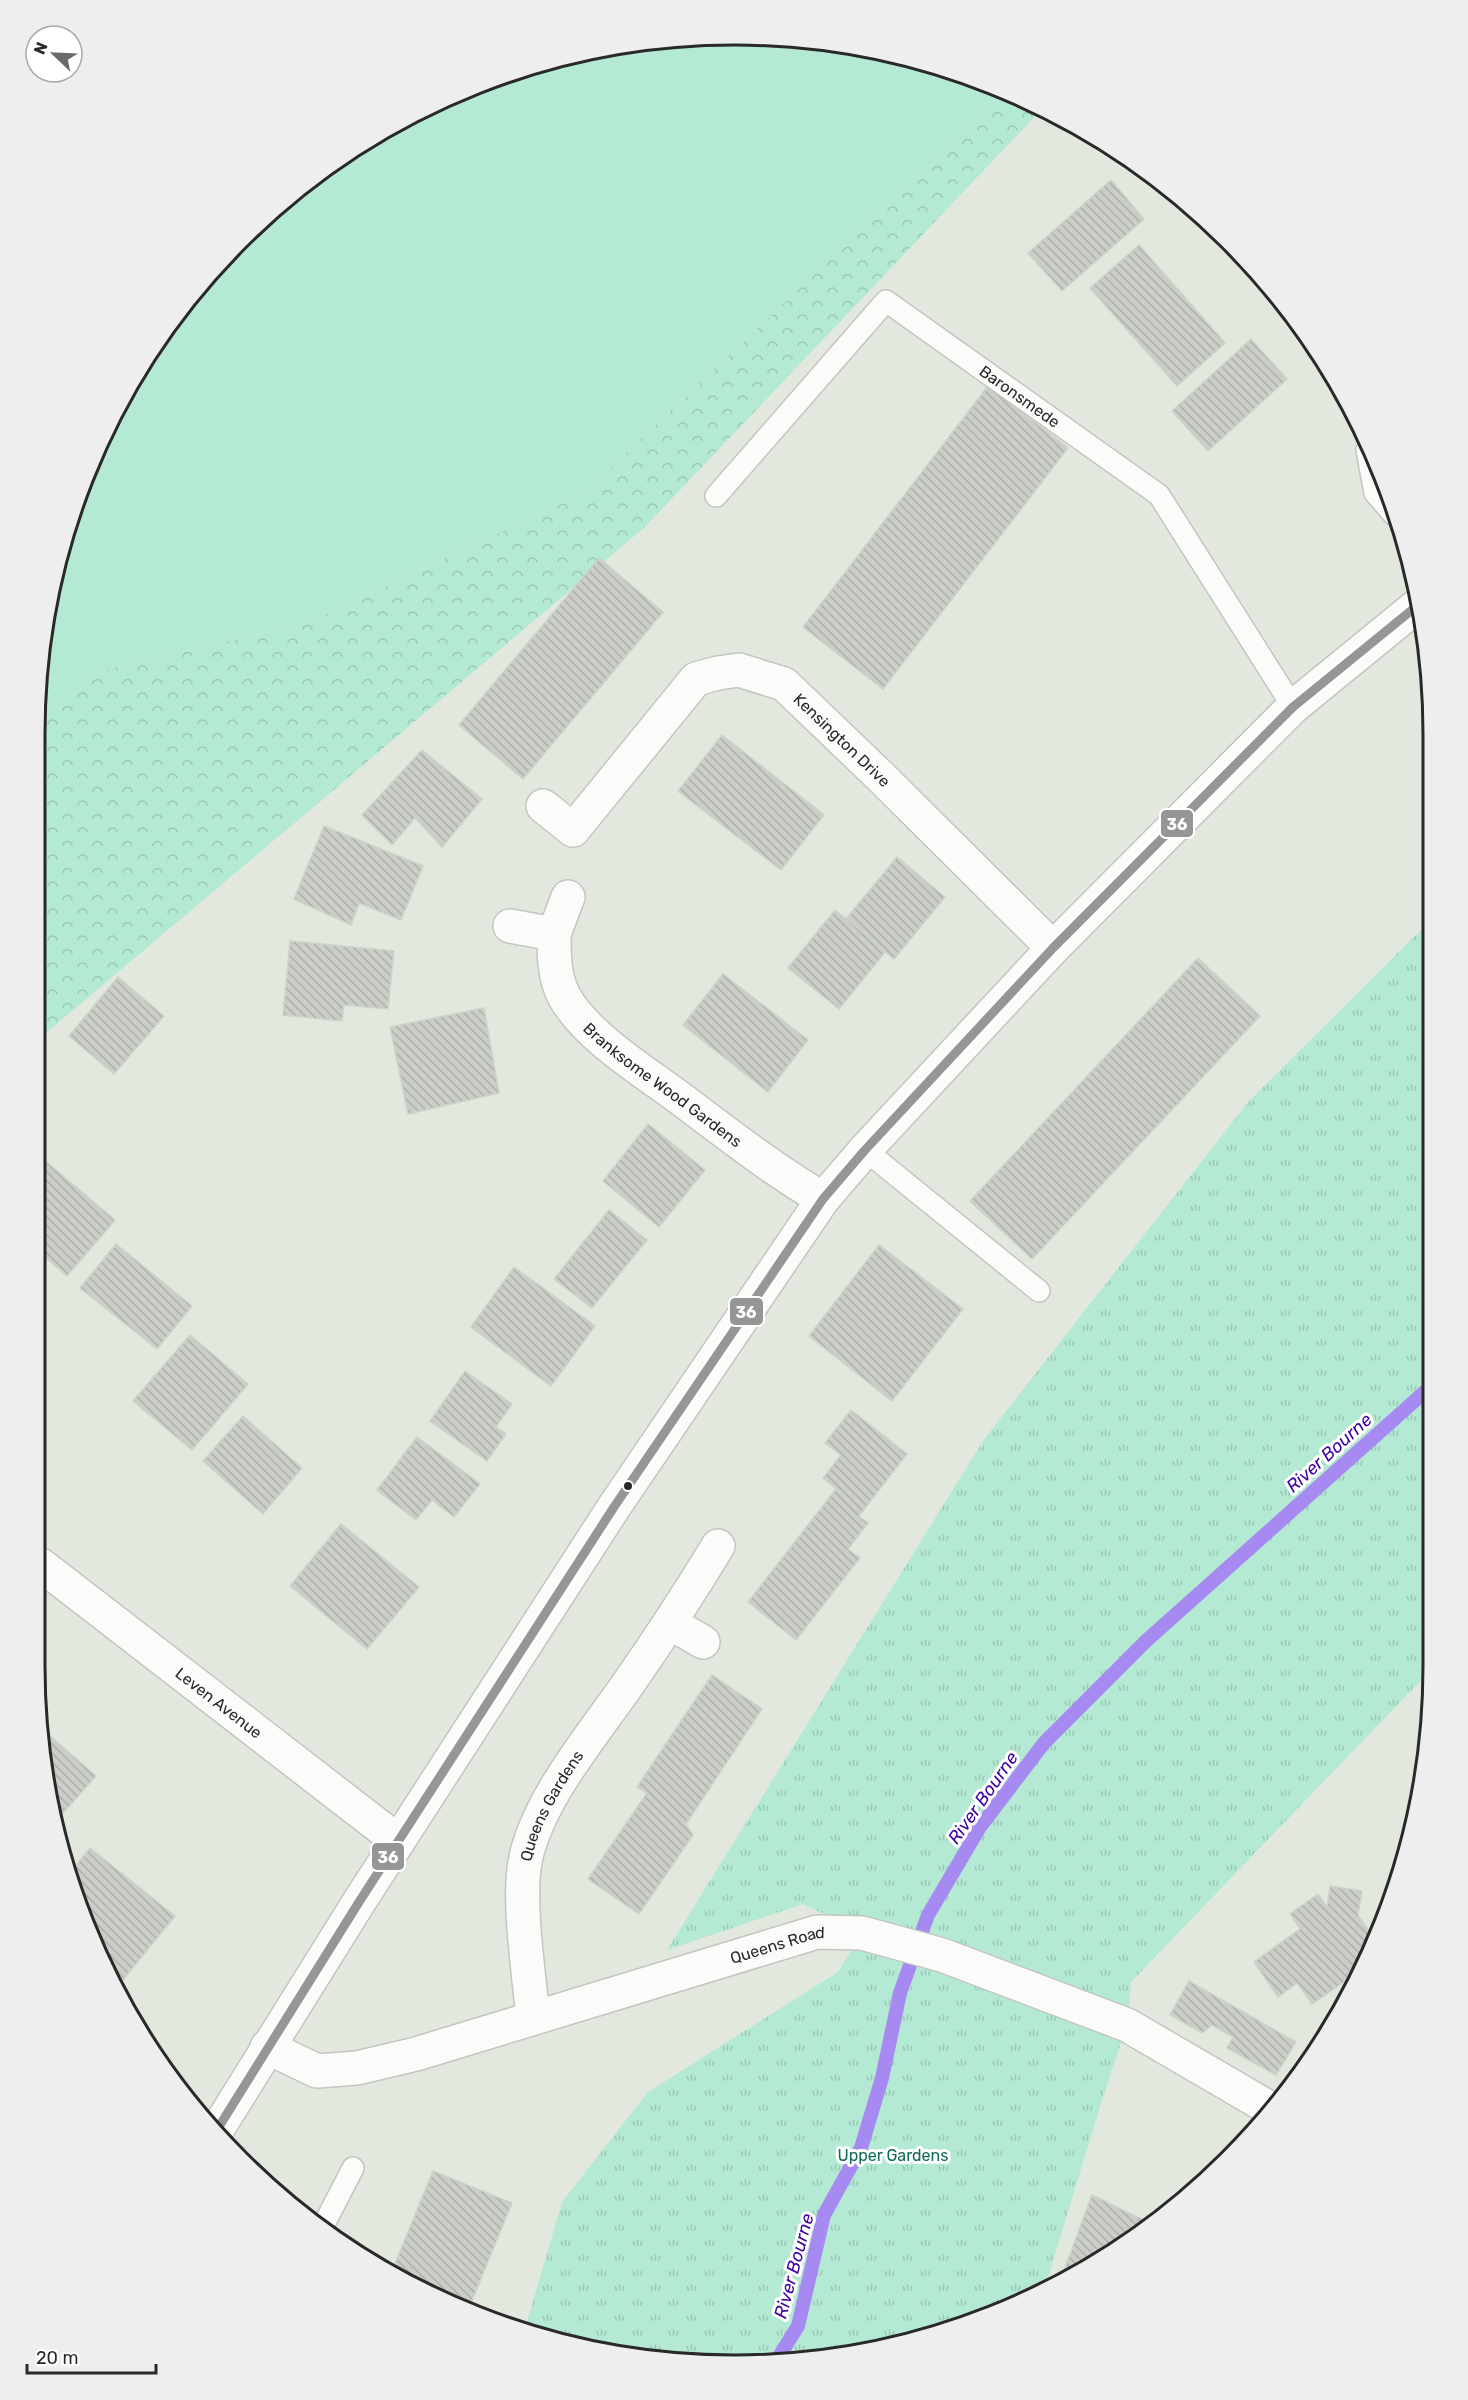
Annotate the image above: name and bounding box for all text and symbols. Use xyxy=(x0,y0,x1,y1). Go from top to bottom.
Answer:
north arrow xyxy=(24,24,84,84)
text: N xyxy=(30,39,52,57)
street label: Baronsmede xyxy=(976,362,1064,432)
street label: Kensington Drive xyxy=(790,689,894,791)
line badge: 36 xyxy=(1160,809,1194,838)
text: 36 xyxy=(1167,815,1187,834)
street label: Branksome Wood Gardens xyxy=(579,1019,745,1151)
line badge: 36 xyxy=(729,1297,764,1326)
text: 36 xyxy=(736,1303,756,1322)
water label: River Bourne xyxy=(1282,1409,1376,1497)
unlabelled marker xyxy=(622,1480,634,1492)
street label: Leven Avenue xyxy=(172,1664,266,1742)
street label: Queens Gardens xyxy=(516,1747,587,1863)
water label: River Bourne xyxy=(943,1748,1023,1848)
line badge: 36 xyxy=(371,1842,405,1871)
text: 36 xyxy=(378,1848,398,1867)
street label: Queens Road xyxy=(728,1923,825,1968)
park label: Upper Gardens xyxy=(838,2146,948,2165)
water label: River Bourne xyxy=(769,2211,819,2321)
scale bar xyxy=(27,2337,156,2375)
text: 20 m xyxy=(36,2347,78,2369)

